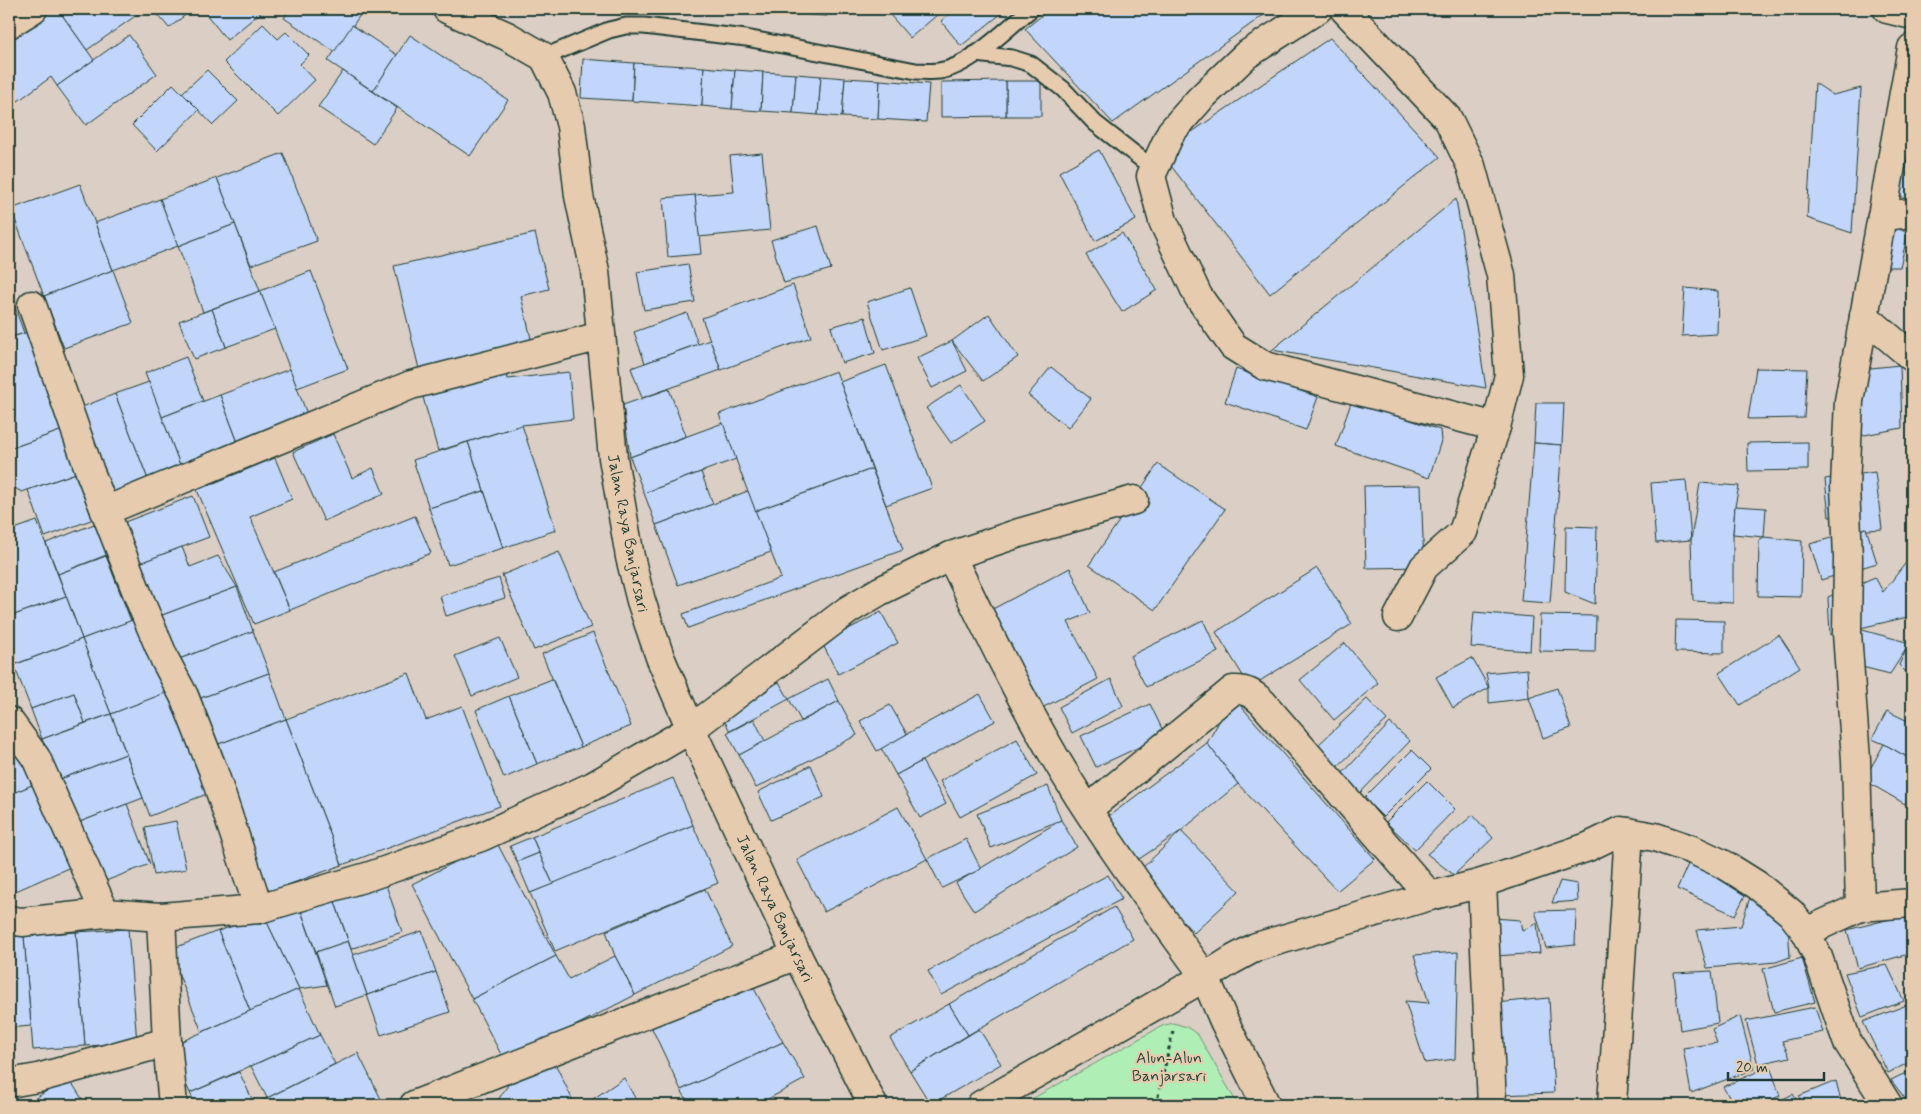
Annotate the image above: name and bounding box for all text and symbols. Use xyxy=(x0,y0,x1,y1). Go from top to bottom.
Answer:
street label: Jalan Raya Banjarsari xyxy=(602,452,653,614)
street label: Jalan Raya Banjarsari xyxy=(731,831,818,986)
park label: Alun-Alun Banjarsari xyxy=(1132,1048,1207,1087)
scale bar xyxy=(1728,1049,1825,1081)
text: 20 m xyxy=(1736,1058,1768,1078)

